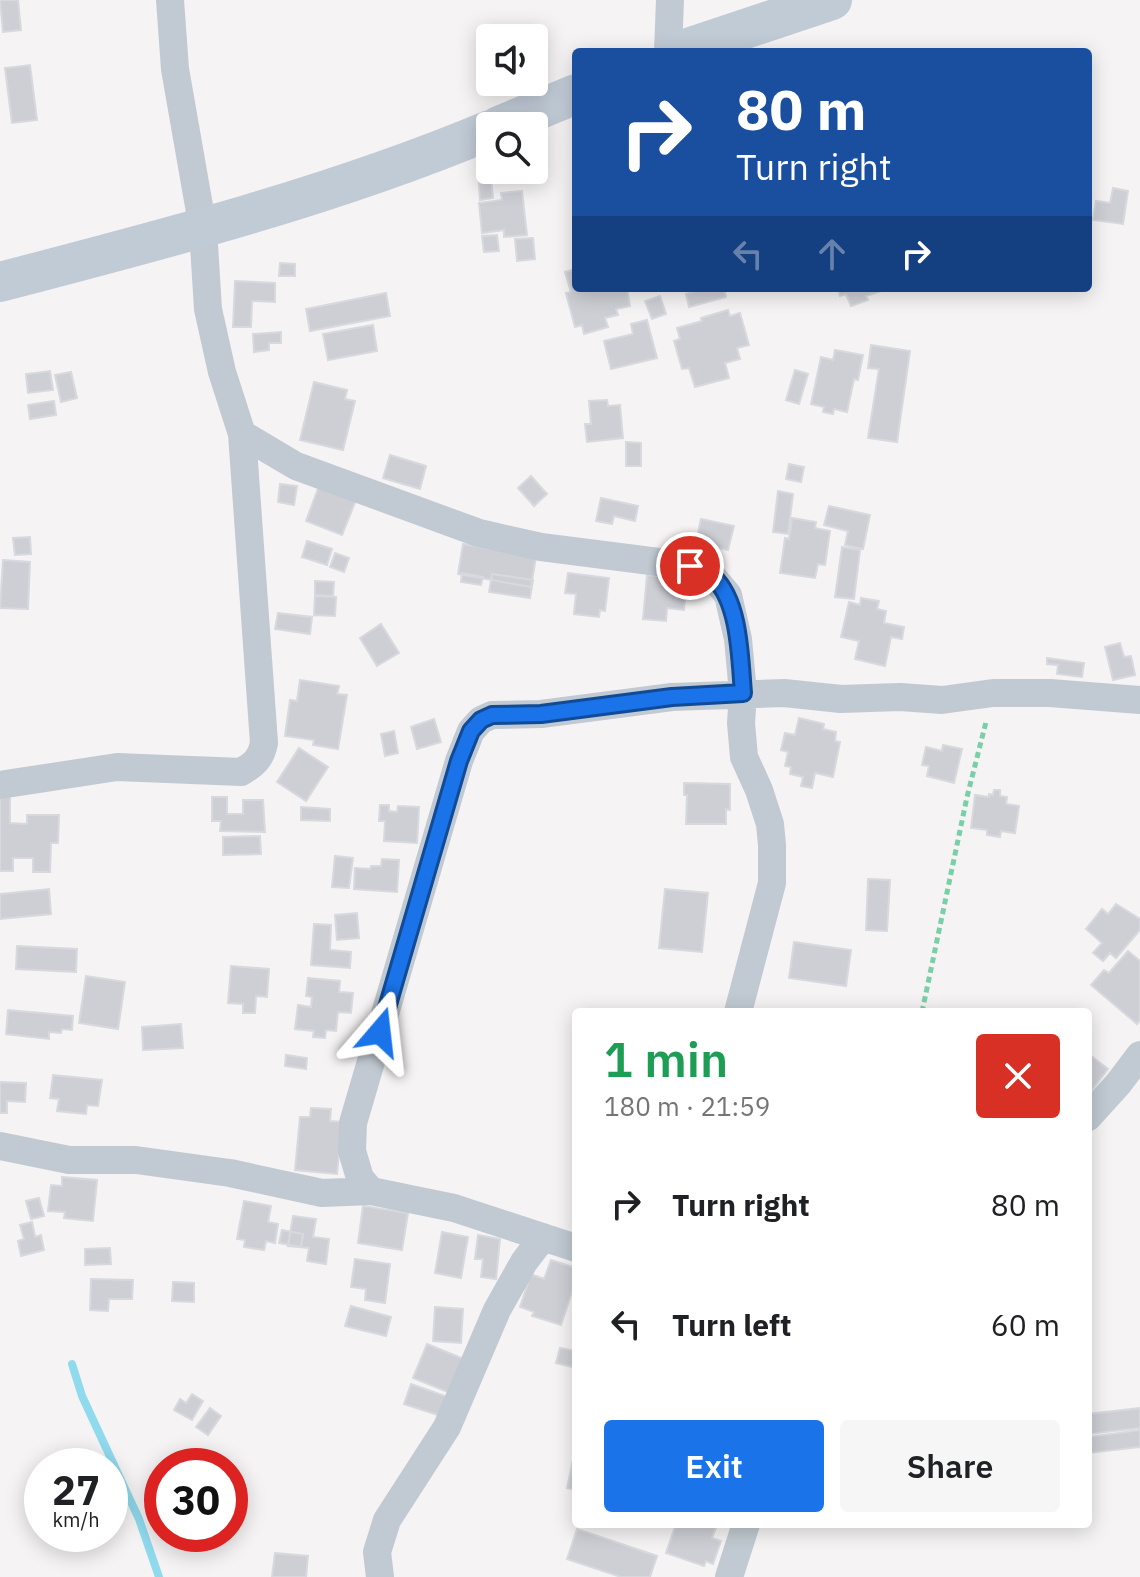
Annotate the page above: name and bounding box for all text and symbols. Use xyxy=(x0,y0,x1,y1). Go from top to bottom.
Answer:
map controls xyxy=(476,24,548,184)
button: sound xyxy=(476,24,548,96)
text: 80 m xyxy=(736,73,866,145)
icon: right xyxy=(604,80,708,184)
button: search xyxy=(476,112,548,184)
text: Turn right xyxy=(736,143,892,190)
icon: left xyxy=(726,232,770,276)
icon: ahead xyxy=(810,232,854,276)
icon: right xyxy=(894,232,938,276)
pin xyxy=(656,532,724,600)
icon: arrive xyxy=(668,544,712,588)
position arrow xyxy=(338,990,422,1074)
text: 1 min xyxy=(604,1028,728,1090)
button: close xyxy=(976,1034,1060,1118)
text: 180 m · 21:59 xyxy=(604,1089,770,1123)
icon: right xyxy=(604,1182,648,1226)
text: Turn right xyxy=(672,1185,810,1224)
text: 80 m xyxy=(991,1185,1060,1224)
icon: left xyxy=(604,1302,648,1346)
text: Turn left xyxy=(672,1305,791,1344)
text: 60 m xyxy=(991,1305,1060,1344)
button: Exit xyxy=(604,1420,824,1512)
button: Share xyxy=(840,1420,1060,1512)
speed limit sign: 30 xyxy=(144,1448,248,1552)
text: 27 xyxy=(52,1464,100,1516)
text: km/h xyxy=(52,1506,100,1533)

